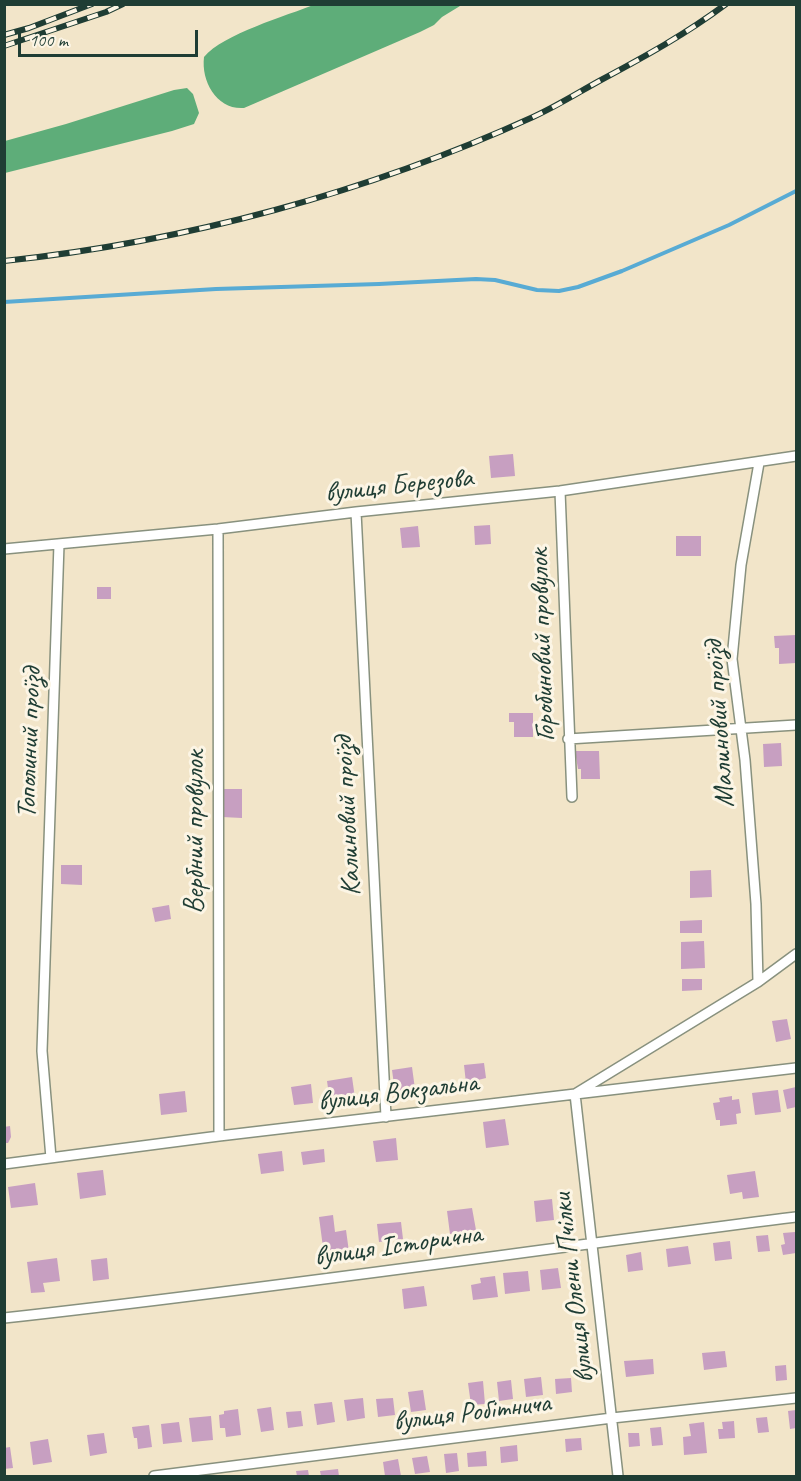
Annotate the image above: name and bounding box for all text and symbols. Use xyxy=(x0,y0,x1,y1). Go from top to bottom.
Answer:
scale bar xyxy=(21,18,201,56)
text: 100 m xyxy=(29,29,68,51)
street label: вулиця Березова xyxy=(323,462,475,510)
street label: Горобиновий провулок xyxy=(523,548,563,742)
street label: Малиновий проїзд xyxy=(697,639,743,809)
street label: Тополиний проїзд xyxy=(11,667,49,819)
street label: Калиновий проїзд xyxy=(327,735,369,897)
street label: Вербний провулок xyxy=(179,750,213,914)
street label: вулиця Вокзальна xyxy=(316,1067,480,1119)
street label: вулиця Олени Пчілки xyxy=(546,1191,602,1385)
street label: вулиця Історична xyxy=(312,1218,484,1274)
street label: вулиця Робітнича xyxy=(391,1387,553,1439)

